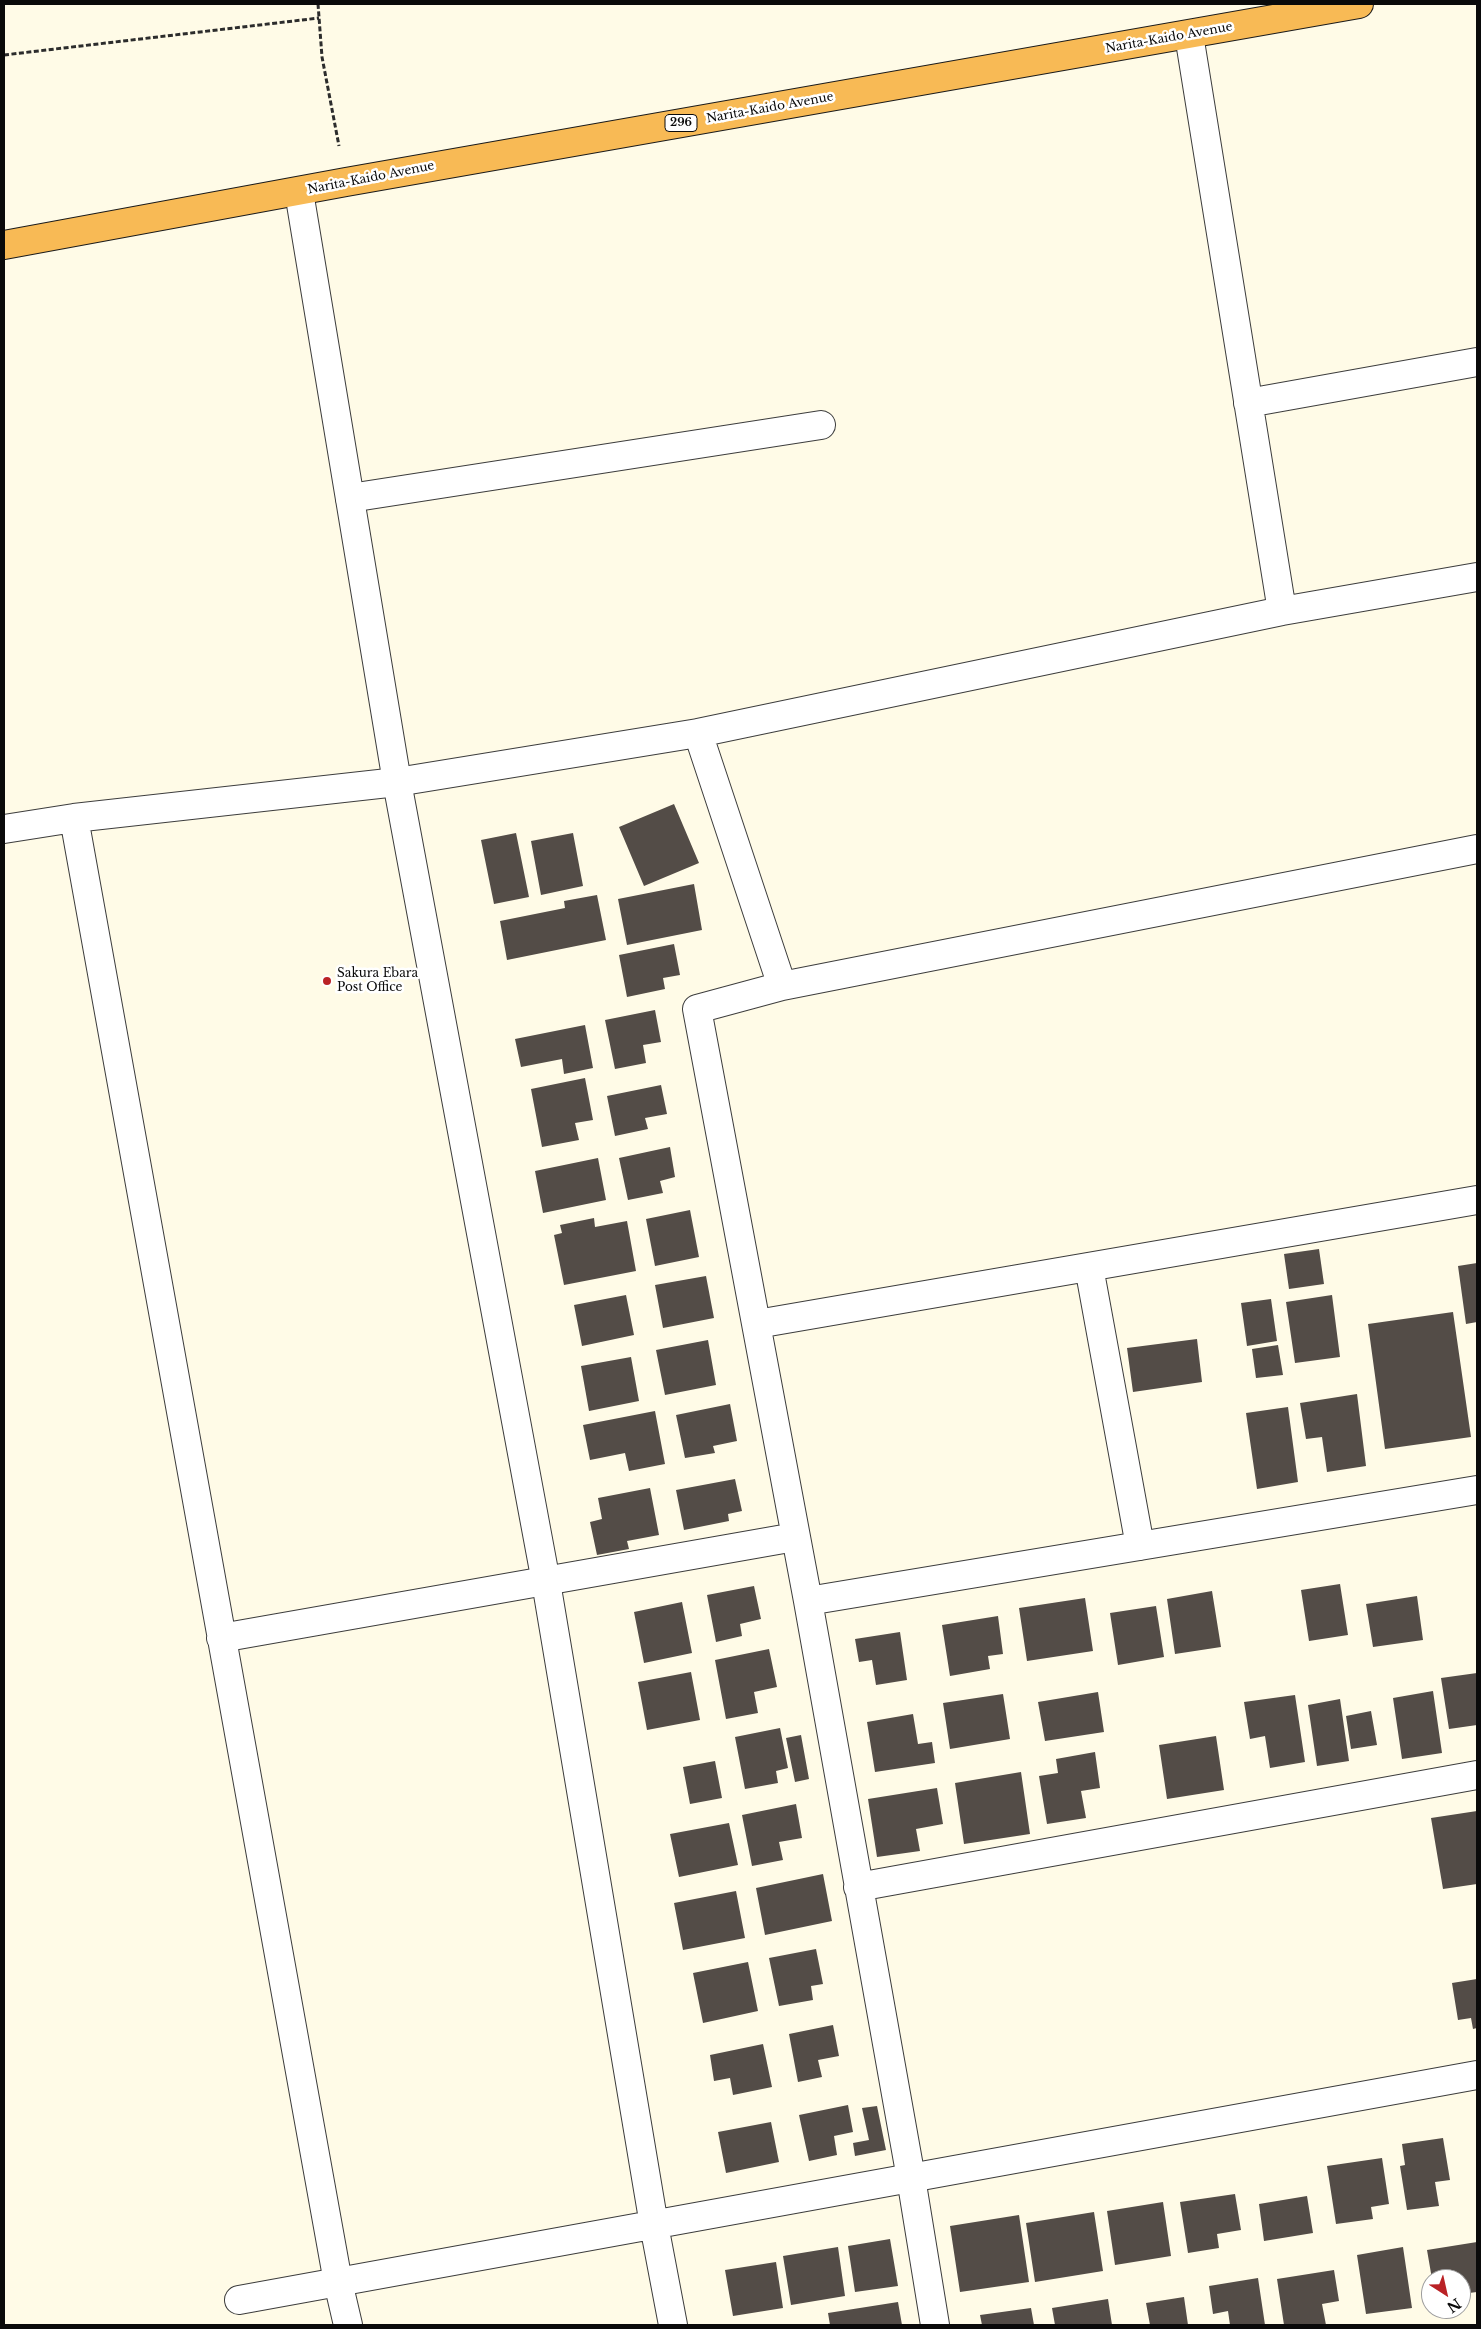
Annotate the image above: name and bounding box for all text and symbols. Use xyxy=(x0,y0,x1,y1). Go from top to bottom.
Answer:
street label: Narita-Kaido Avenue xyxy=(1104,20,1234,56)
street label: Narita-Kaido Avenue xyxy=(705,90,835,126)
road number: 296 xyxy=(665,115,697,132)
street label: Narita-Kaido Avenue xyxy=(306,159,436,197)
place label: Sakura Ebara Post Office xyxy=(337,967,418,995)
marker: Sakura Ebara Post Office xyxy=(321,975,333,987)
north arrow xyxy=(1421,2269,1471,2319)
text: N xyxy=(1443,2294,1465,2317)

